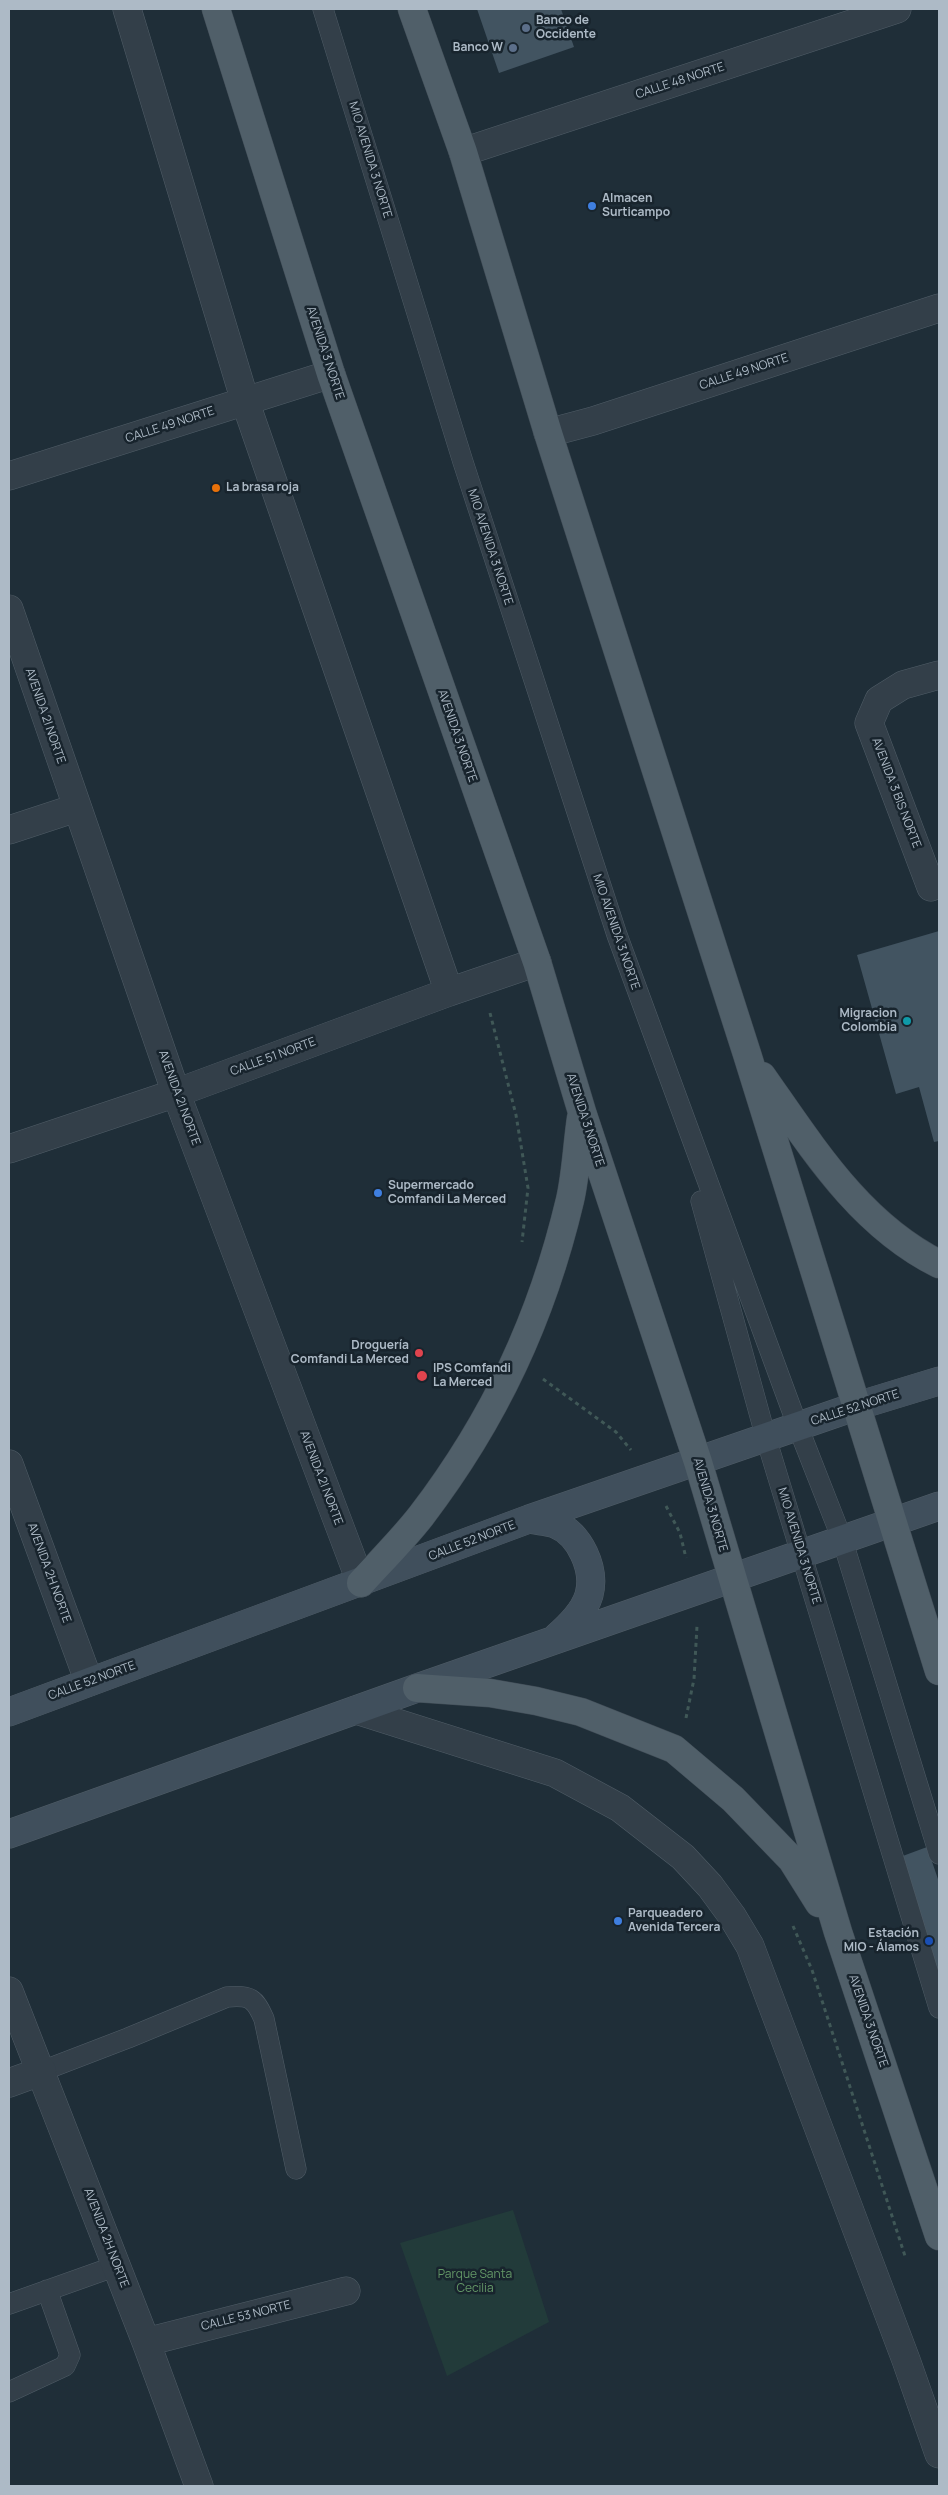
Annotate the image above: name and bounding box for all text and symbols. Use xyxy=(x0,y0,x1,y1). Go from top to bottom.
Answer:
place label: Banco de Occidente xyxy=(536,14,596,42)
marker: Banco de Occidente xyxy=(520,22,532,34)
place label: Banco W xyxy=(453,41,503,55)
marker: Banco W xyxy=(507,42,519,54)
street label: CALLE 48 NORTE xyxy=(634,60,726,102)
street label: MIO AVENIDA 3 NORTE xyxy=(345,100,395,220)
place label: Almacen Surticampo xyxy=(602,192,670,220)
marker: Almacen Surticampo xyxy=(586,200,598,212)
street label: AVENIDA 3 NORTE xyxy=(303,305,347,401)
street label: CALLE 49 NORTE xyxy=(698,351,790,393)
street label: CALLE 49 NORTE xyxy=(124,404,216,446)
place label: La brasa roja xyxy=(226,481,299,495)
marker: La brasa roja xyxy=(210,482,222,494)
street label: MIO AVENIDA 3 NORTE xyxy=(464,487,516,607)
street label: AVENIDA 2I NORTE xyxy=(22,666,68,766)
street label: AVENIDA 3 NORTE xyxy=(434,688,480,784)
street label: AVENIDA 3 BIS NORTE xyxy=(868,736,924,850)
street label: MIO AVENIDA 3 NORTE xyxy=(589,872,643,992)
place label: Migracion Colombia xyxy=(839,1007,897,1035)
marker: Migracion Colombia xyxy=(901,1015,913,1027)
street label: CALLE 51 NORTE xyxy=(228,1035,318,1079)
street label: AVENIDA 2I NORTE xyxy=(155,1048,203,1148)
street label: AVENIDA 3 NORTE xyxy=(563,1072,607,1168)
place label: Supermercado Comfandi La Merced xyxy=(388,1179,506,1207)
marker: Supermercado Comfandi La Merced xyxy=(372,1187,384,1199)
place label: Droguería Comfandi La Merced xyxy=(291,1339,409,1367)
marker: Droguería Comfandi La Merced xyxy=(413,1347,425,1359)
place label: IPS Comfandi La Merced xyxy=(433,1362,511,1390)
marker: IPS Comfandi La Merced xyxy=(415,1369,429,1383)
street label: CALLE 52 NORTE xyxy=(809,1387,901,1429)
street label: AVENIDA 2I NORTE xyxy=(296,1429,346,1527)
street label: AVENIDA 3 NORTE xyxy=(690,1456,730,1554)
street label: MIO AVENIDA 3 NORTE xyxy=(774,1486,824,1606)
street label: CALLE 52 NORTE xyxy=(427,1518,517,1564)
street label: AVENIDA 2H NORTE xyxy=(24,1521,74,1625)
street label: CALLE 52 NORTE xyxy=(46,1659,138,1703)
place label: Parqueadero Avenida Tercera xyxy=(628,1907,720,1935)
marker: Parqueadero Avenida Tercera xyxy=(612,1915,624,1927)
place label: Estación MIO - Álamos xyxy=(844,1927,919,1955)
marker: Estación MIO - Álamos xyxy=(923,1935,935,1947)
street label: AVENIDA 3 NORTE xyxy=(845,1973,891,2069)
street label: AVENIDA 2H NORTE xyxy=(80,2186,132,2290)
park label: Parque Santa Cecilia xyxy=(438,2268,512,2296)
street label: CALLE 53 NORTE xyxy=(200,2298,292,2334)

